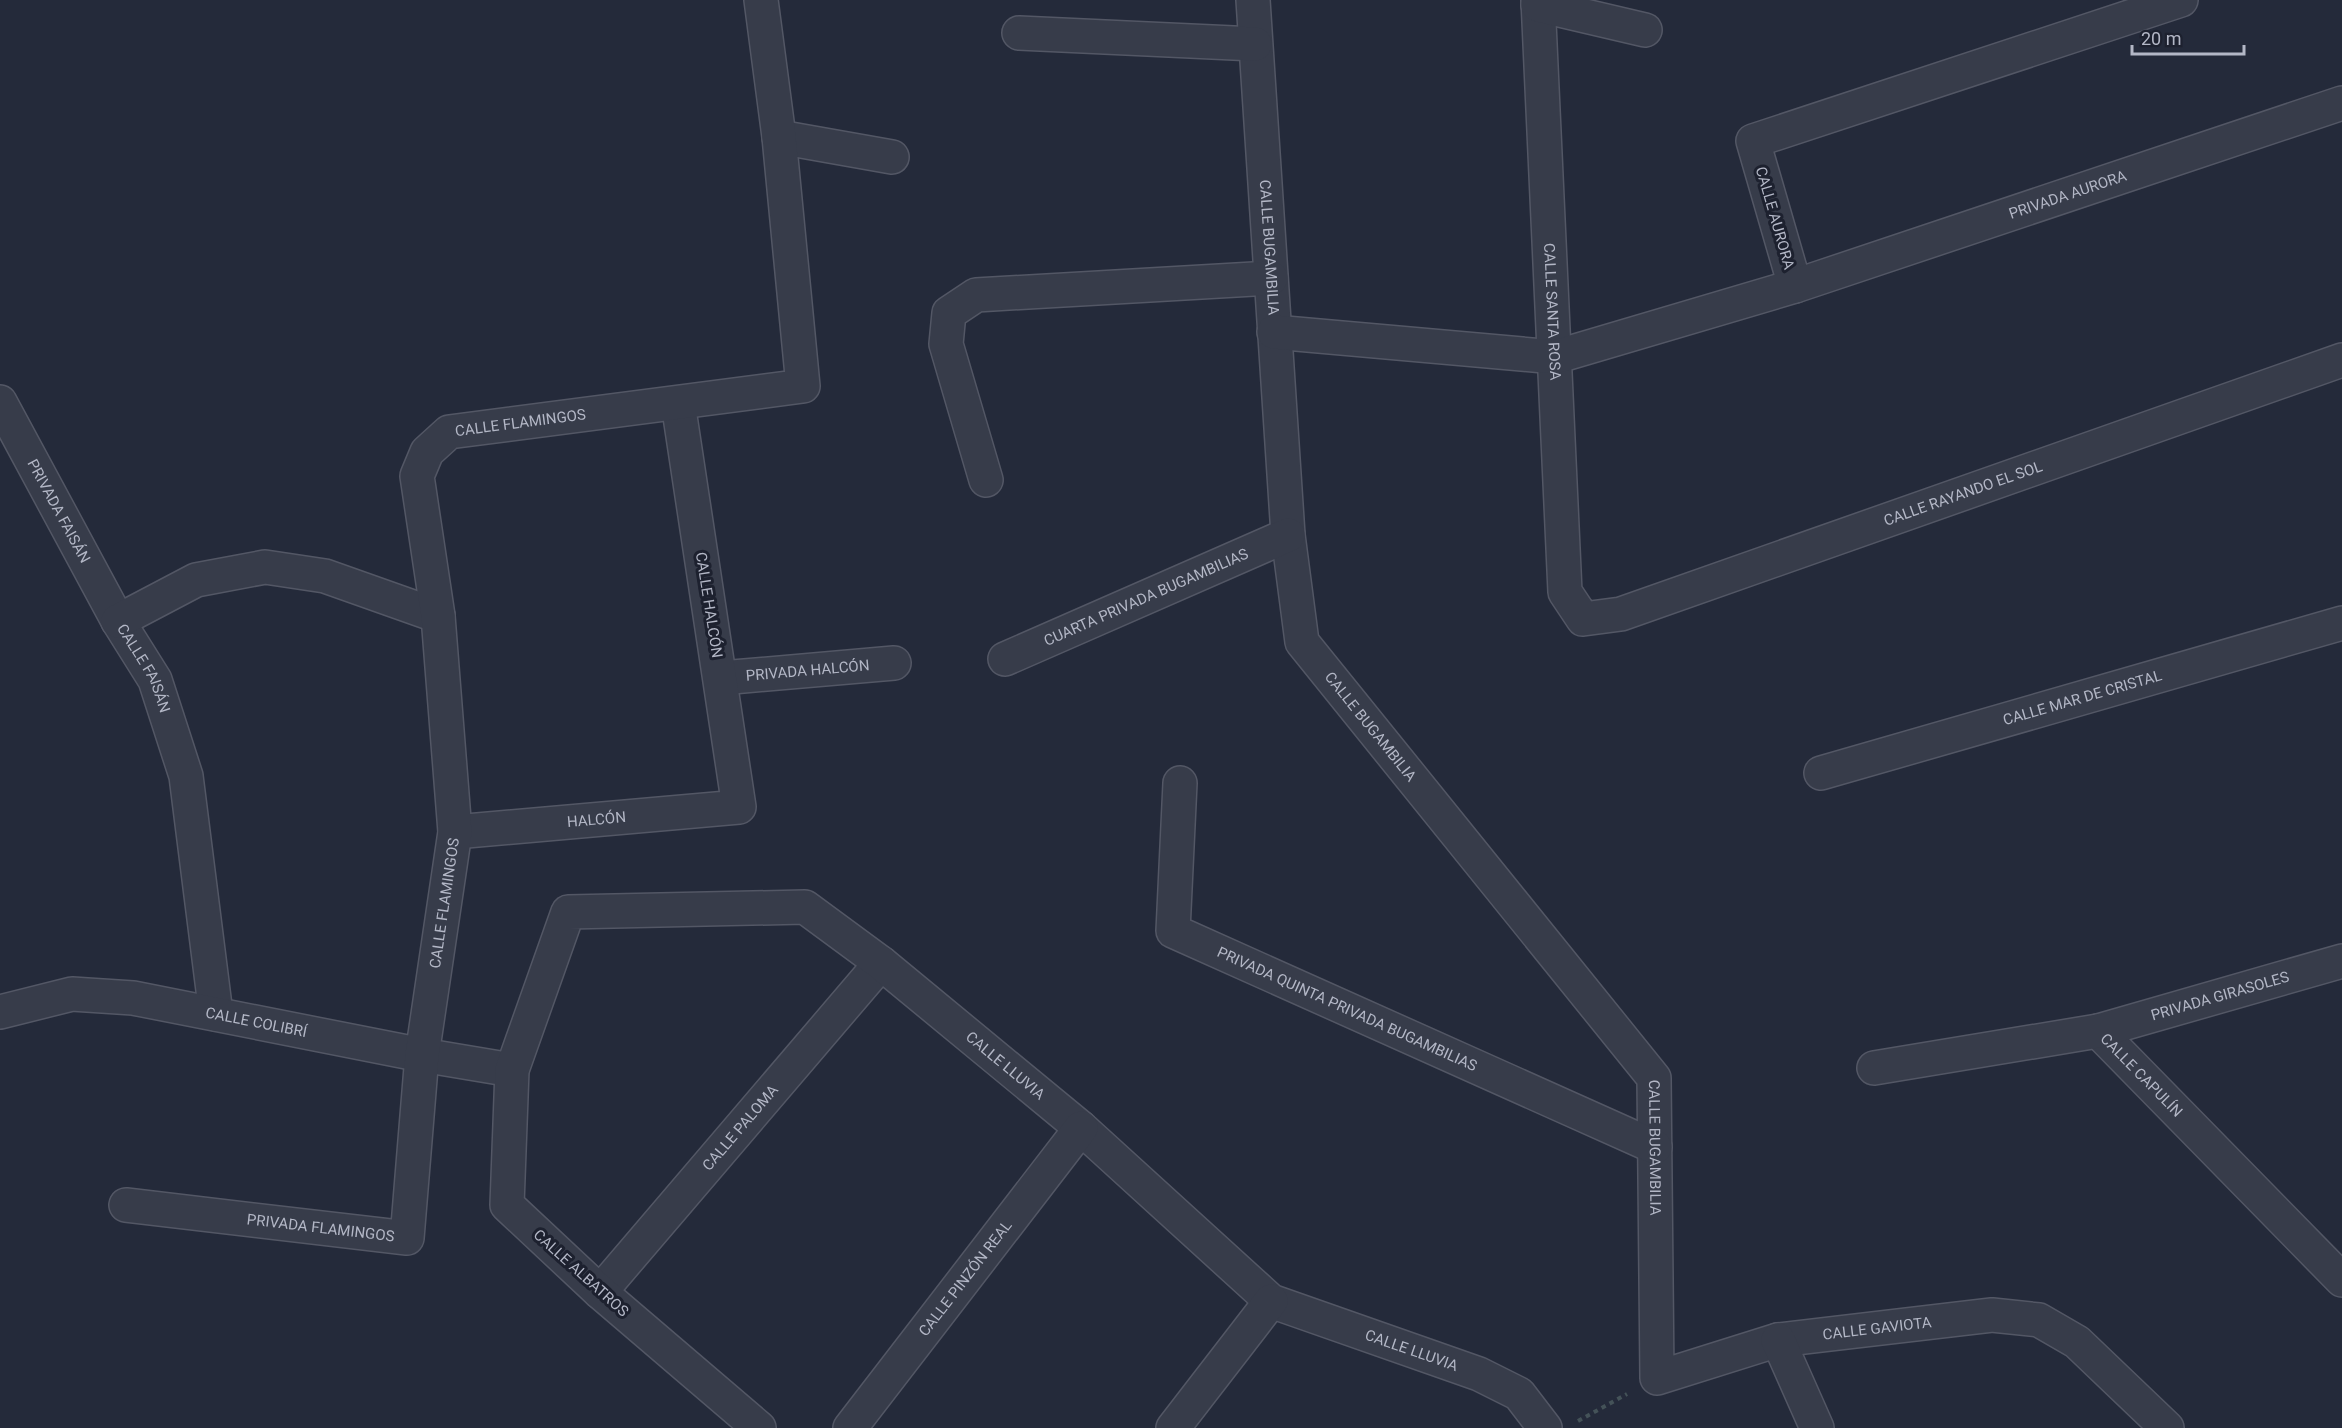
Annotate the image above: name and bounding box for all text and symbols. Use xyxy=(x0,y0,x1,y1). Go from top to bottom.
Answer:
scale bar xyxy=(2132,18,2244,56)
text: 20 m xyxy=(2141,28,2181,49)
street label: CALLE AURORA xyxy=(1752,165,1798,272)
street label: PRIVADA AURORA xyxy=(2007,167,2129,223)
street label: CALLE BUGAMBILIA xyxy=(1256,179,1283,316)
street label: CALLE SANTA ROSA xyxy=(1540,243,1564,381)
street label: CALLE FLAMINGOS xyxy=(454,405,587,440)
street label: PRIVADA FAISÁN xyxy=(24,456,94,566)
street label: CALLE RAYANDO EL SOL xyxy=(1881,457,2045,530)
street label: CUARTA PRIVADA BUGAMBILIAS xyxy=(1041,545,1251,650)
street label: CALLE HALCÓN xyxy=(692,551,726,659)
street label: CALLE FAISÁN xyxy=(113,620,174,715)
street label: PRIVADA HALCÓN xyxy=(745,656,870,685)
street label: CALLE MAR DE CRISTAL xyxy=(2001,666,2164,729)
street label: CALLE BUGAMBILIA xyxy=(1321,668,1420,785)
street label: HALCÓN xyxy=(566,808,627,831)
street label: CALLE FLAMINGOS xyxy=(426,837,463,970)
street label: PRIVADA QUINTA PRIVADA BUGAMBILIAS xyxy=(1214,943,1480,1075)
street label: PRIVADA GIRASOLES xyxy=(2149,968,2291,1024)
street label: CALLE COLIBRÍ xyxy=(204,1004,309,1041)
street label: CALLE LLUVIA xyxy=(962,1028,1049,1104)
street label: CALLE CAPULÍN xyxy=(2097,1030,2186,1121)
street label: CALLE BUGAMBILIA xyxy=(1645,1080,1664,1216)
street label: CALLE PALOMA xyxy=(699,1081,782,1174)
street label: PRIVADA FLAMINGOS xyxy=(246,1210,396,1245)
street label: CALLE PINZÓN REAL xyxy=(915,1217,1016,1340)
street label: CALLE ALBATROS xyxy=(530,1226,632,1320)
street label: CALLE GAVIOTA xyxy=(1822,1313,1933,1344)
street label: CALLE LLUVIA xyxy=(1363,1326,1461,1375)

